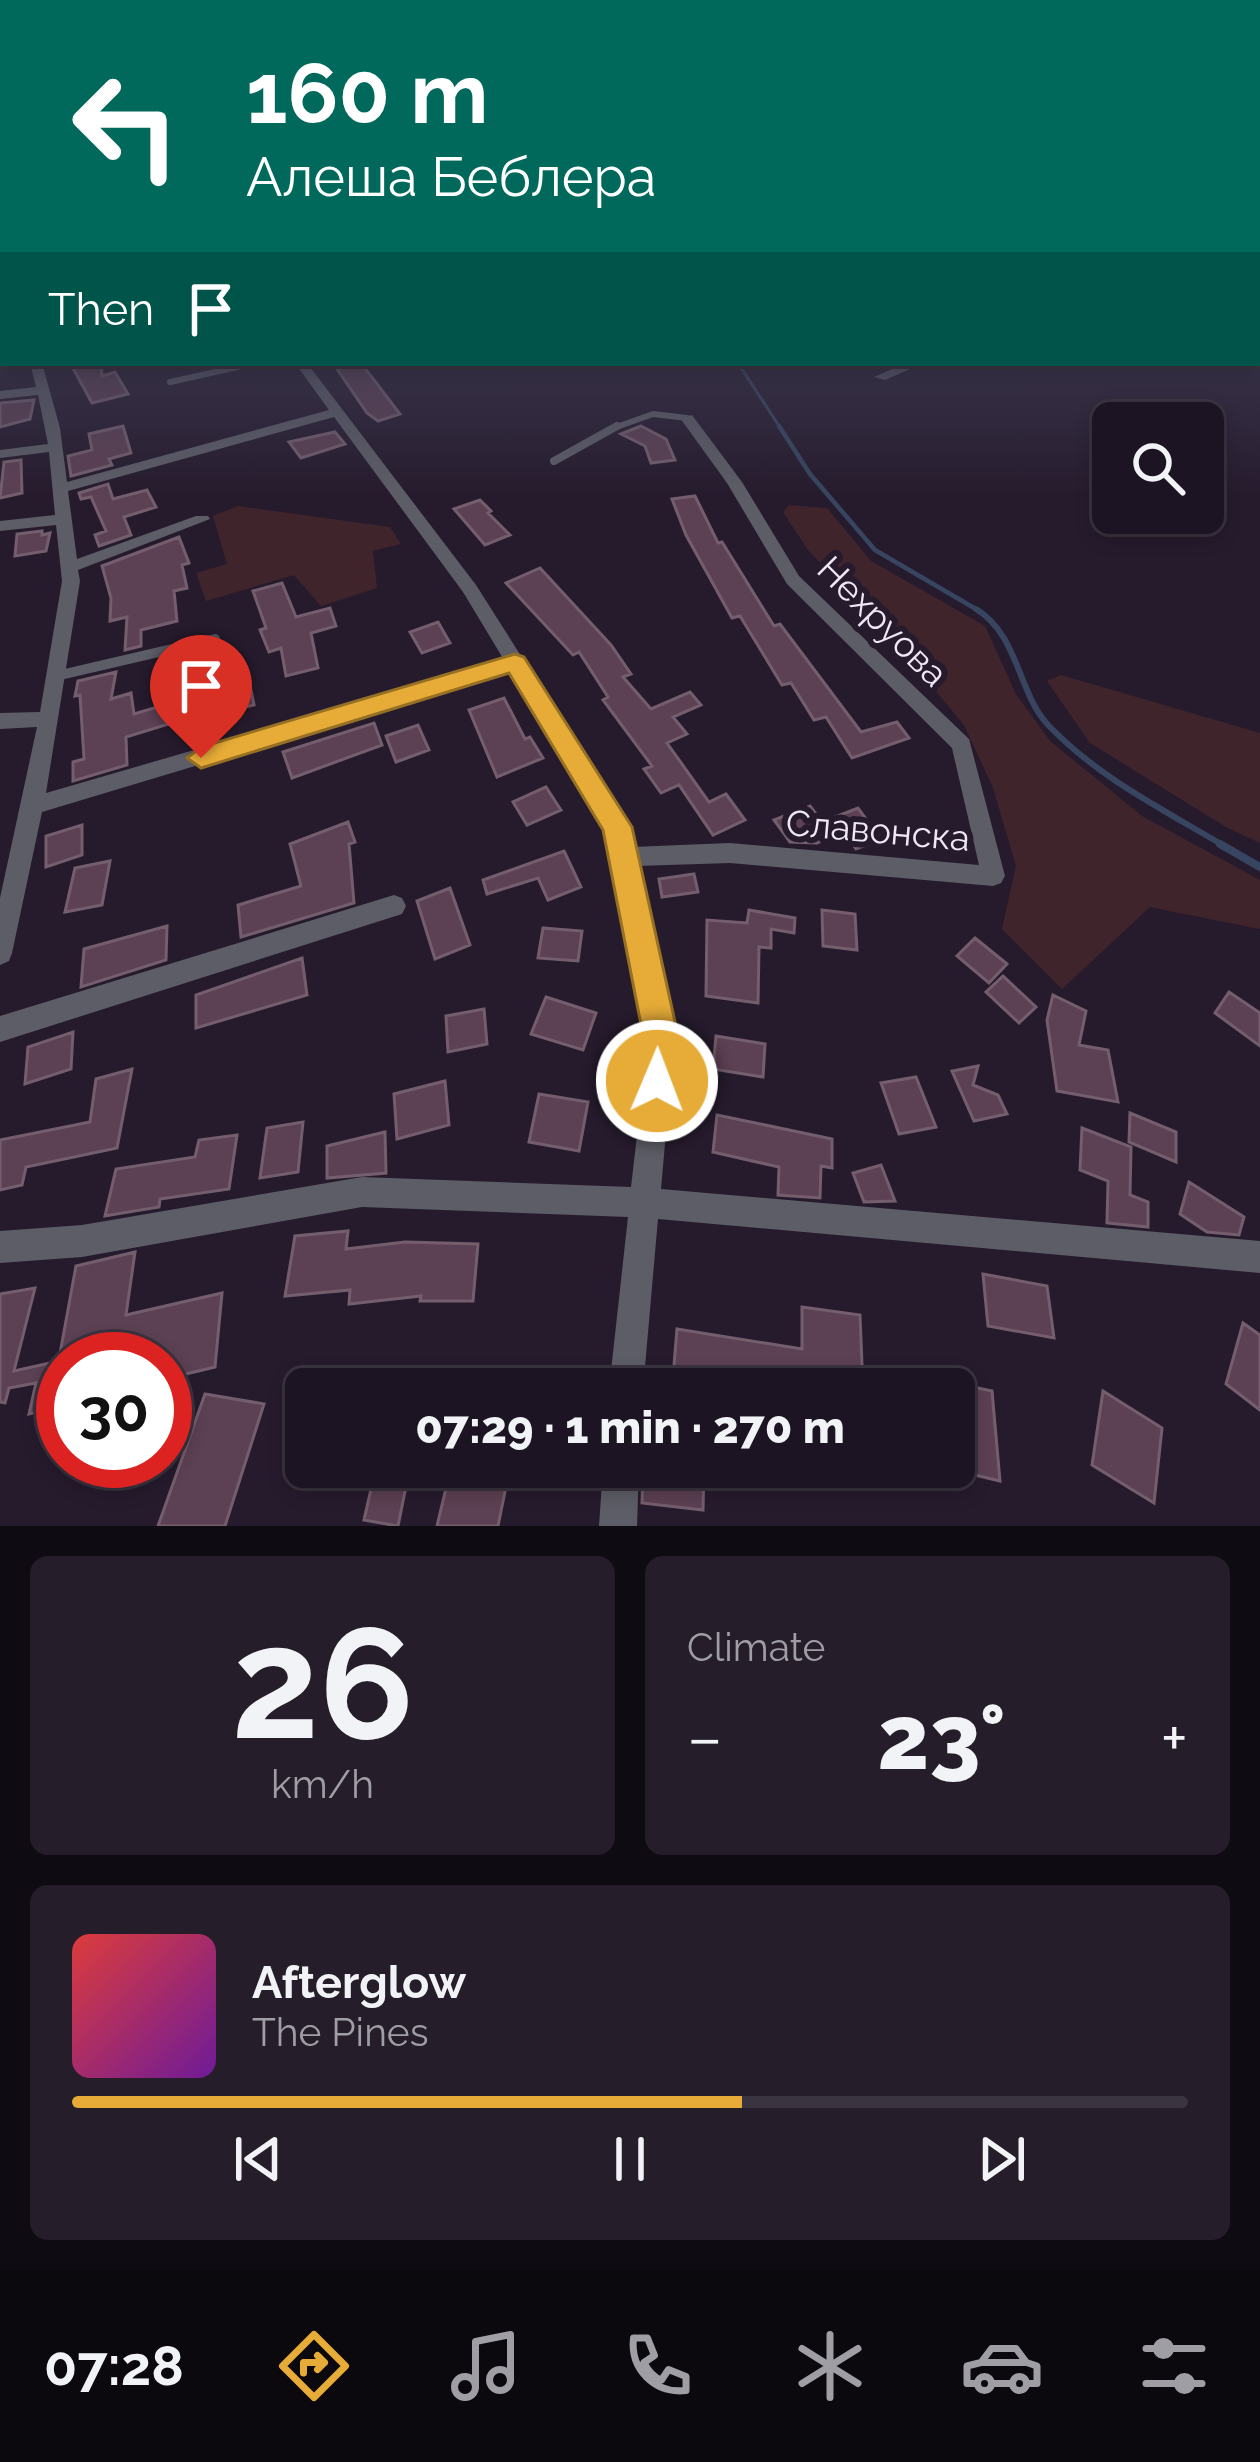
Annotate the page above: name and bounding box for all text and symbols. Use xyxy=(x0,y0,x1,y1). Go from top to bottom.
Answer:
text: 160 m xyxy=(246,44,488,143)
icon: left xyxy=(48,48,204,204)
text: Алеша Беблера xyxy=(246,145,656,209)
icon: arrive xyxy=(178,276,244,342)
text: Then xyxy=(48,283,154,336)
map controls xyxy=(1092,402,1224,534)
button: search xyxy=(1092,402,1224,534)
street label: Нехруова xyxy=(809,547,957,695)
pin xyxy=(150,635,252,758)
icon: arrive xyxy=(168,653,234,719)
street label: Славонска xyxy=(784,801,972,859)
position arrow xyxy=(594,1018,720,1144)
speed limit sign: 30 xyxy=(36,1332,192,1488)
text: 07:29 · 1 min · 270 m xyxy=(415,1401,845,1454)
text: 26 xyxy=(231,1591,414,1775)
text: Climate xyxy=(687,1624,825,1670)
text: 23° xyxy=(877,1684,1006,1790)
text: − xyxy=(687,1699,723,1776)
text: + xyxy=(1161,1699,1188,1776)
text: km/h xyxy=(271,1761,374,1807)
text: Afterglow xyxy=(252,1956,466,2009)
text: The Pines xyxy=(252,2009,429,2055)
icon: previous xyxy=(225,2126,291,2192)
icon: pause xyxy=(597,2126,663,2192)
icon: next xyxy=(969,2126,1035,2192)
icon: directions xyxy=(272,2324,356,2408)
icon: music xyxy=(444,2324,528,2408)
icon: phone xyxy=(616,2324,700,2408)
icon: climate xyxy=(788,2324,872,2408)
icon: car xyxy=(960,2324,1044,2408)
icon: filters xyxy=(1132,2324,1216,2408)
text: 07:28 xyxy=(44,2334,184,2398)

